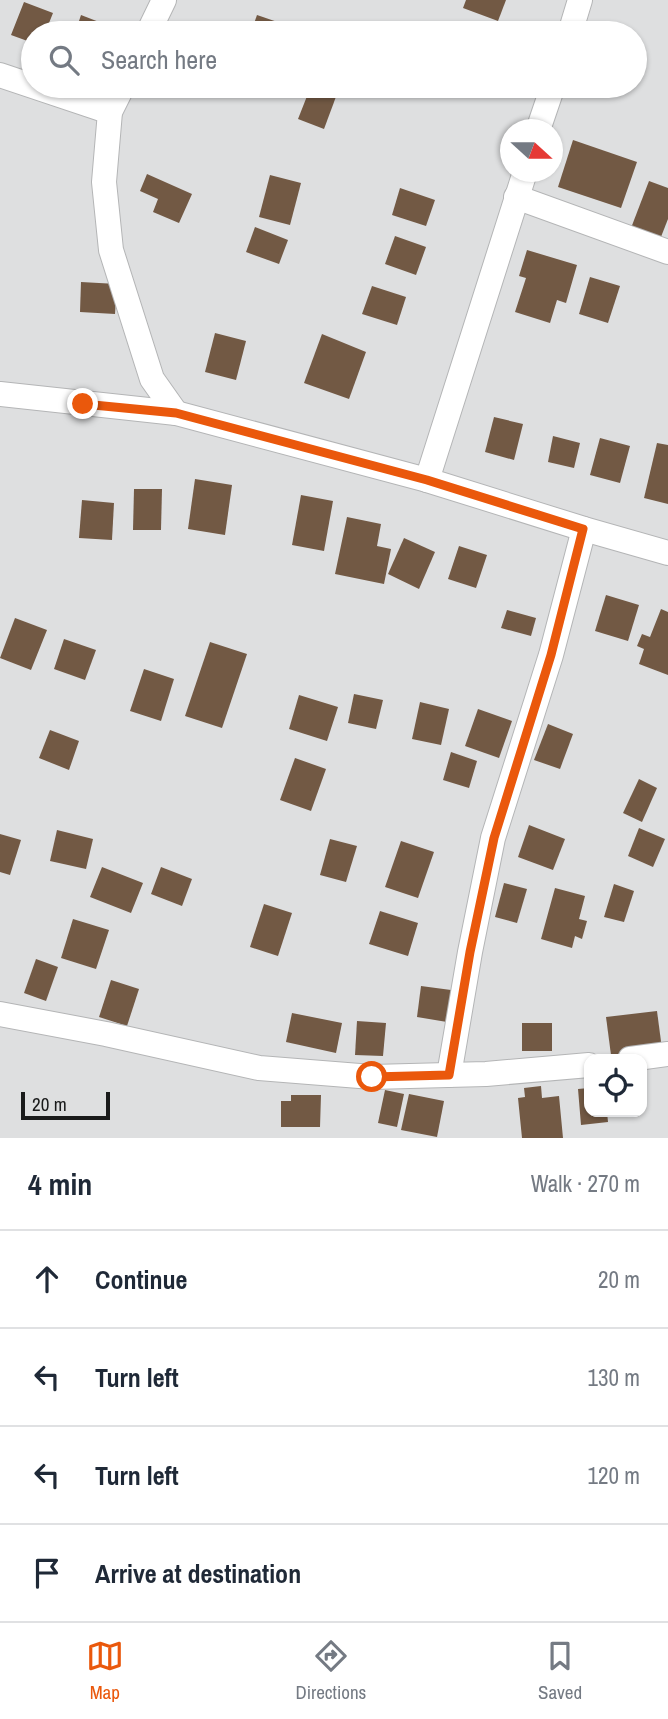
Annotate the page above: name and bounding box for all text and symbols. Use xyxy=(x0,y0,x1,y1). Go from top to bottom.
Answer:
search box xyxy=(21,21,647,98)
icon: search xyxy=(45,41,83,79)
text: Search here xyxy=(101,42,217,77)
north arrow xyxy=(500,119,563,182)
route end xyxy=(67,388,98,419)
map controls xyxy=(584,1054,647,1117)
button: locate xyxy=(584,1054,647,1117)
route start xyxy=(356,1061,387,1092)
scale bar xyxy=(21,1089,110,1121)
text: 20 m xyxy=(32,1091,67,1117)
text: 4 min xyxy=(28,1164,92,1204)
text: Walk · 270 m xyxy=(531,1168,640,1199)
icon: ahead xyxy=(28,1260,66,1298)
text: Continue xyxy=(95,1262,187,1297)
text: 20 m xyxy=(598,1264,640,1295)
icon: left xyxy=(28,1358,66,1396)
text: Turn left xyxy=(95,1360,179,1395)
text: 130 m xyxy=(588,1362,640,1393)
icon: left xyxy=(28,1456,66,1494)
text: Turn left xyxy=(95,1458,179,1493)
text: 120 m xyxy=(588,1460,640,1491)
icon: arrive xyxy=(28,1554,66,1592)
text: Arrive at destination xyxy=(95,1556,301,1591)
tab: Map xyxy=(86,1637,124,1705)
tab: Directions xyxy=(295,1637,366,1705)
tab: Saved xyxy=(538,1637,582,1705)

